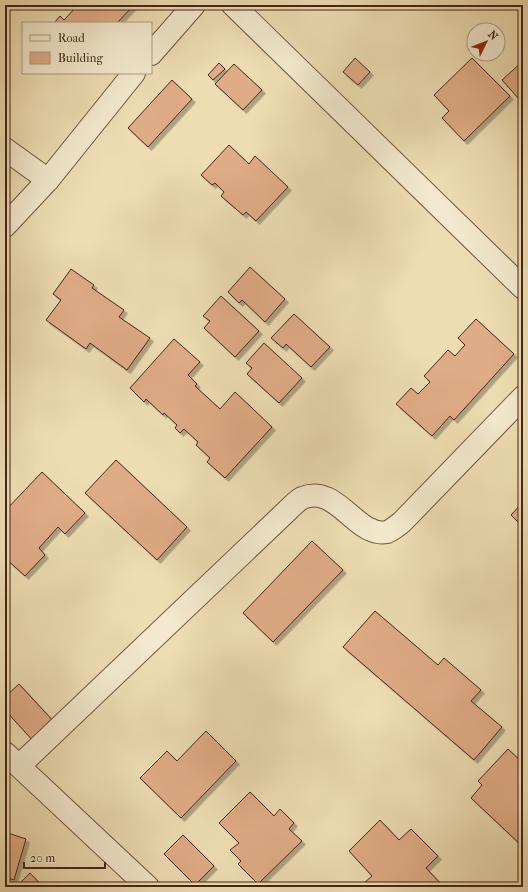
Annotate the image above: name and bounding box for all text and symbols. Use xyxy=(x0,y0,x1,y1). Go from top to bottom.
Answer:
legend xyxy=(22,22,152,74)
north arrow xyxy=(466,22,506,62)
text: N xyxy=(485,28,501,43)
text: Road xyxy=(58,31,85,45)
text: Building xyxy=(58,51,103,65)
scale bar xyxy=(24,844,105,870)
text: 20 m xyxy=(30,851,55,865)

